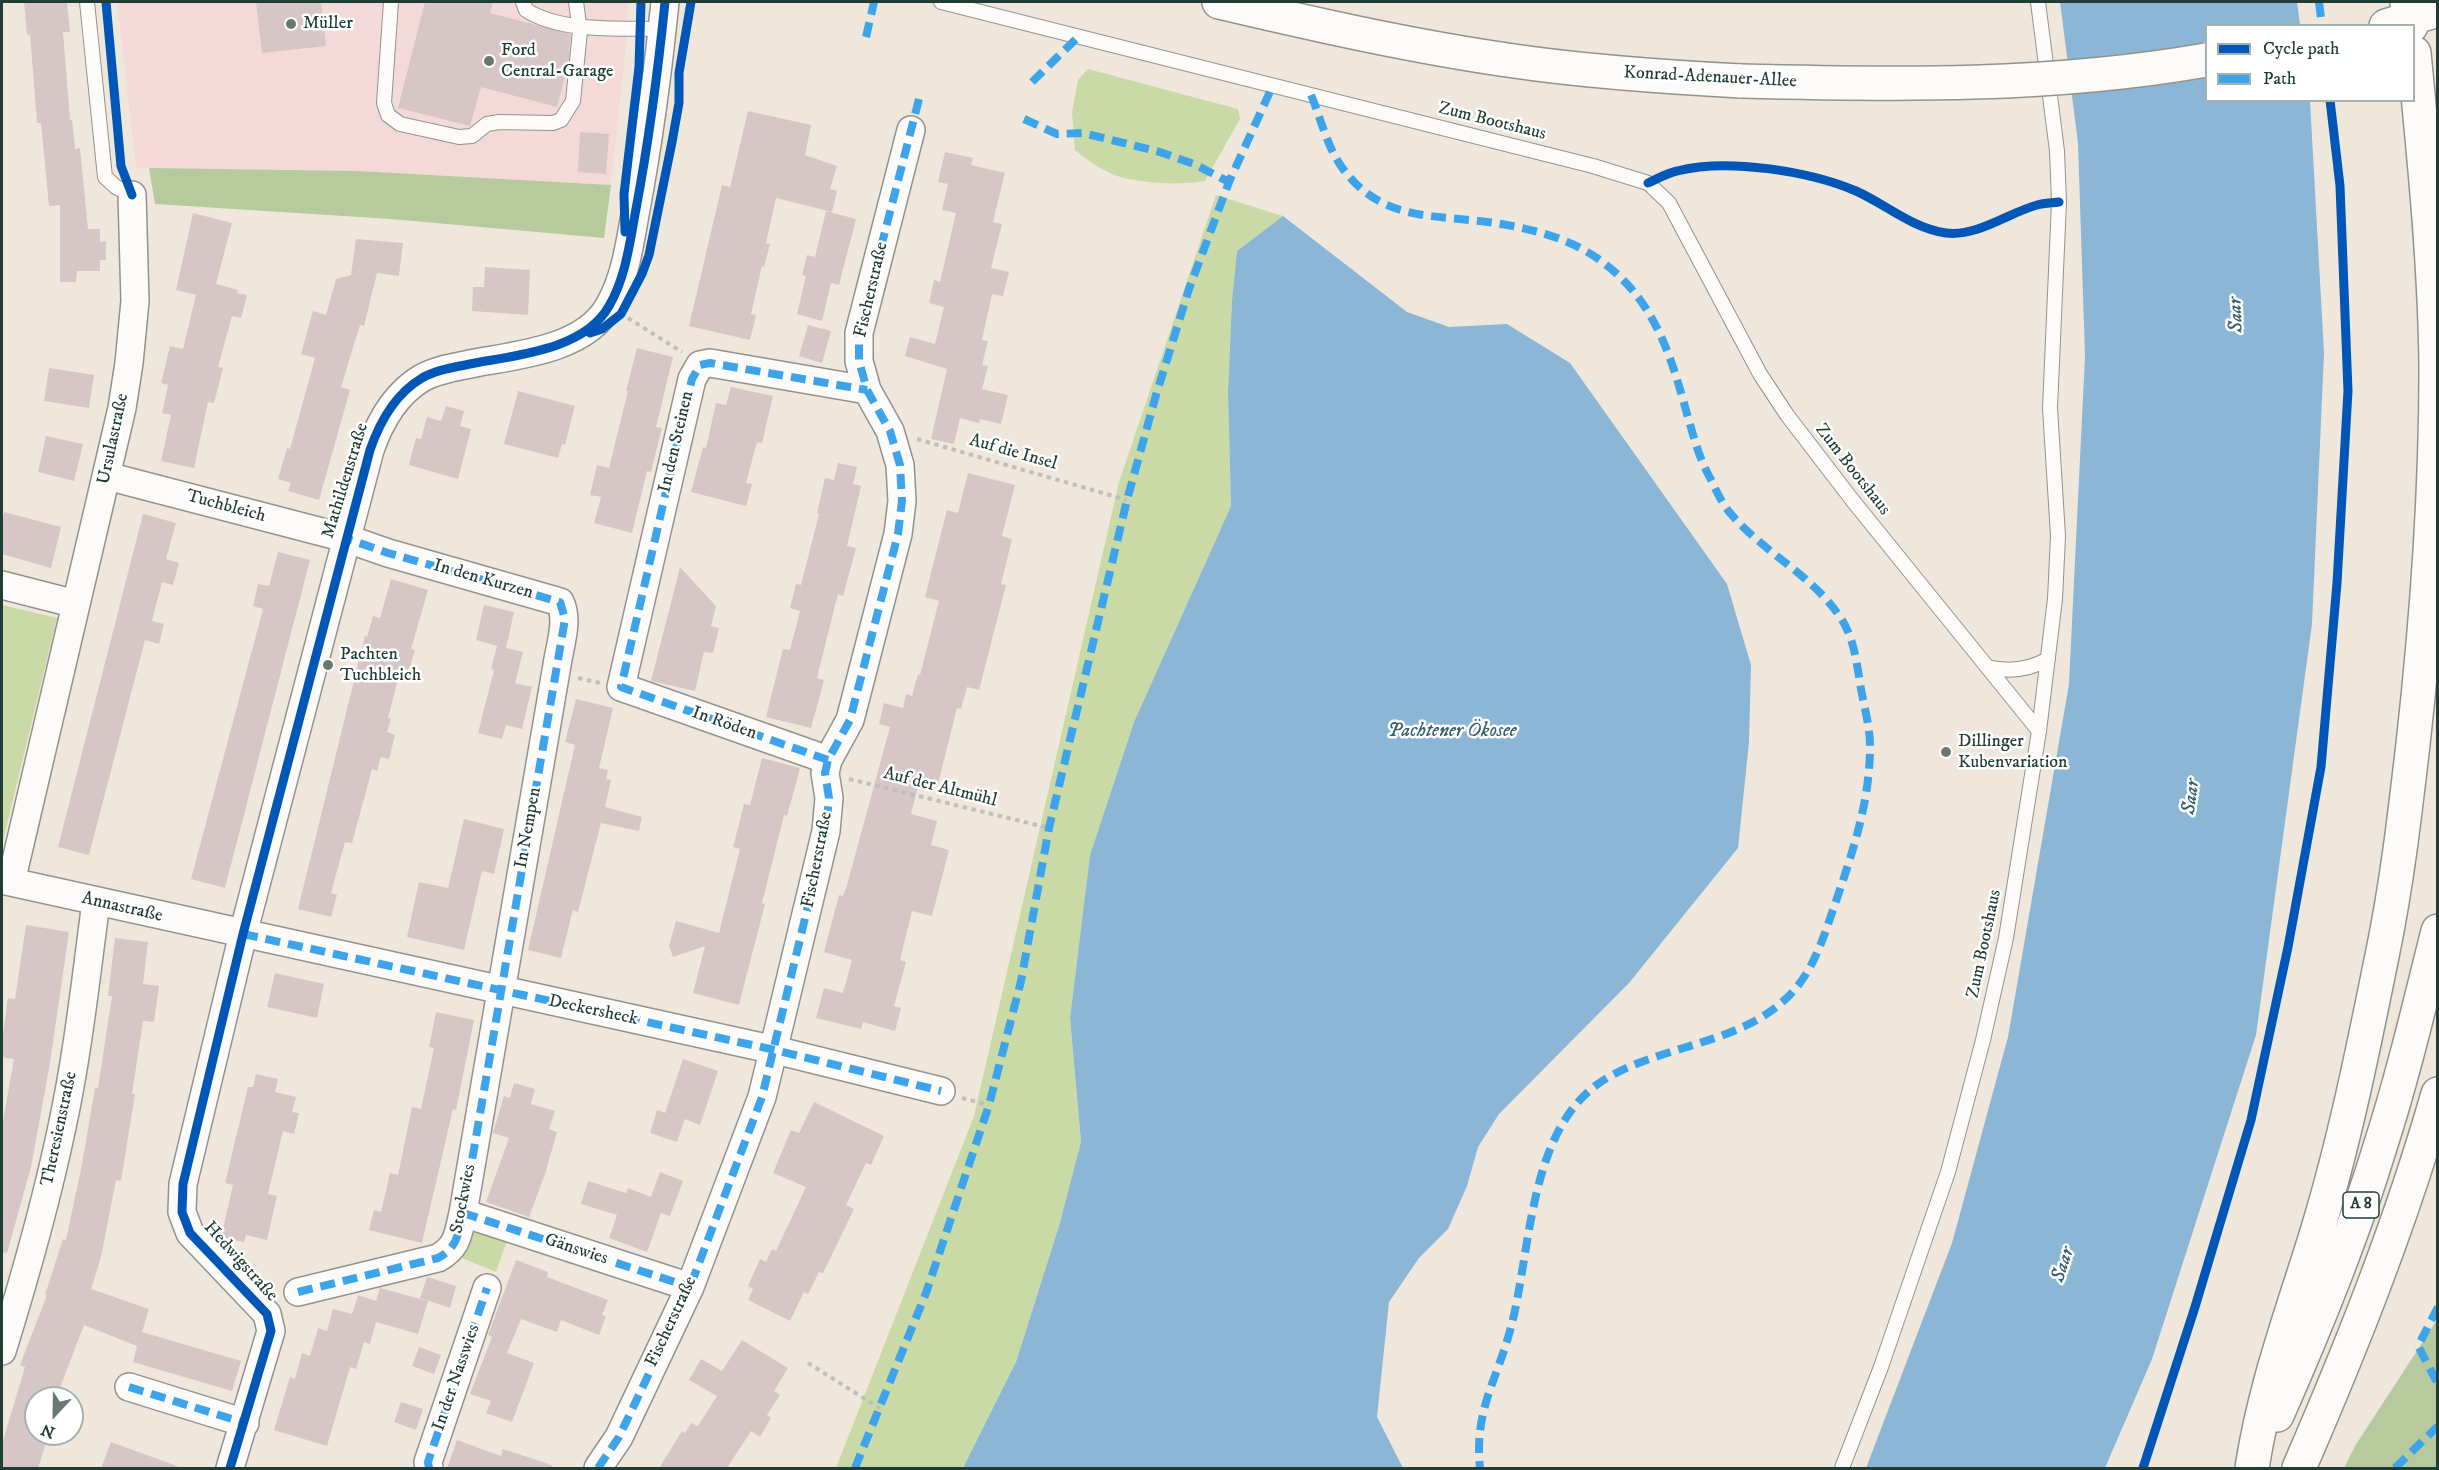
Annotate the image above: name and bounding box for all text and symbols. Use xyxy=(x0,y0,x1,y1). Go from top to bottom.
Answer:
place label: Müller xyxy=(303,13,353,35)
marker: Müller xyxy=(284,17,298,31)
legend xyxy=(2205,24,2415,102)
text: Cycle path xyxy=(2263,38,2340,60)
place label: Ford Central-Garage xyxy=(501,40,613,82)
marker: Ford Central-Garage xyxy=(482,54,496,68)
street label: Konrad-Adenauer-Allee xyxy=(1623,63,1797,93)
text: Path xyxy=(2263,68,2296,90)
street label: Zum Bootshaus xyxy=(1436,98,1548,146)
street label: Fischerstraße xyxy=(851,240,893,340)
water label: Saar xyxy=(2224,297,2250,333)
street label: In den Steinen xyxy=(655,389,699,495)
street label: Ursulastraße xyxy=(94,392,134,486)
street label: Zum Bootshaus xyxy=(1810,420,1894,520)
street label: Mathildenstraße xyxy=(318,421,374,541)
street label: Auf die Insel xyxy=(967,430,1059,476)
street label: Tuchbleich xyxy=(184,486,268,528)
street label: In den Kurzen xyxy=(431,555,535,605)
place label: Pachten Tuchbleich xyxy=(340,644,421,686)
marker: Pachten Tuchbleich xyxy=(321,658,335,672)
street label: In Röden xyxy=(689,703,759,745)
water label: Pachtener Ökosee xyxy=(1387,720,1517,744)
place label: Dillinger Kubenvariation xyxy=(1958,731,2068,774)
marker: Dillinger Kubenvariation xyxy=(1939,745,1953,759)
street label: Auf der Altmühl xyxy=(881,763,999,813)
water label: Saar xyxy=(2178,778,2206,816)
street label: In Nempen xyxy=(511,786,547,870)
street label: Fischerstraße xyxy=(798,810,838,910)
street label: Annastraße xyxy=(79,888,165,928)
street label: Zum Bootshaus xyxy=(1963,888,2007,1000)
street label: Deckersheck xyxy=(546,991,640,1031)
street label: Theresienstraße xyxy=(37,1070,83,1188)
street label: Stockwies xyxy=(447,1162,481,1236)
road number: A 8 xyxy=(2343,1192,2379,1218)
street label: Hedwigstraße xyxy=(198,1217,282,1307)
street label: Gänswies xyxy=(542,1230,610,1270)
water label: Saar xyxy=(2047,1245,2081,1285)
street label: Fischerstraße xyxy=(642,1273,702,1371)
street label: In der Nasswies xyxy=(429,1322,485,1434)
north arrow xyxy=(24,1386,84,1446)
text: N xyxy=(38,1419,58,1443)

